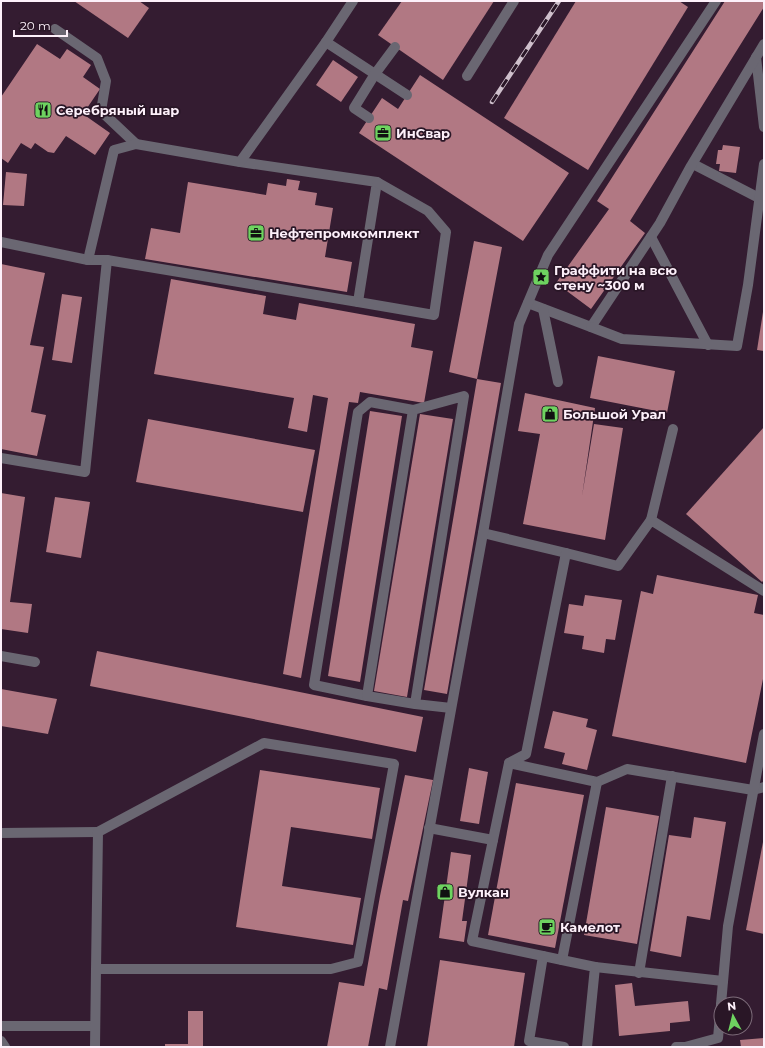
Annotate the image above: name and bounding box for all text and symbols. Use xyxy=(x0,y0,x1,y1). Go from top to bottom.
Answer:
scale bar xyxy=(14,12,67,38)
text: 20 m xyxy=(20,18,51,33)
restaurant icon: Серебряный шар xyxy=(33,100,53,120)
place label: Серебряный шар xyxy=(56,102,179,118)
office icon: ИнСвар xyxy=(373,123,393,143)
place label: ИнСвар xyxy=(396,125,450,141)
office icon: Нефтепромкомплект xyxy=(246,223,266,243)
place label: Нефтепромкомплект xyxy=(269,225,419,241)
place label: Граффити на всю стену ~300 м xyxy=(554,262,677,293)
place icon: Граффити на всю стену ~300 м xyxy=(531,267,551,287)
shop icon: Большой Урал xyxy=(540,404,560,424)
place label: Большой Урал xyxy=(563,406,666,422)
shop icon: Вулкан xyxy=(435,882,455,902)
place label: Вулкан xyxy=(458,884,509,900)
cafe icon: Камелот xyxy=(537,917,557,937)
place label: Камелот xyxy=(560,919,620,935)
north arrow xyxy=(713,996,753,1036)
text: N xyxy=(727,999,737,1014)

